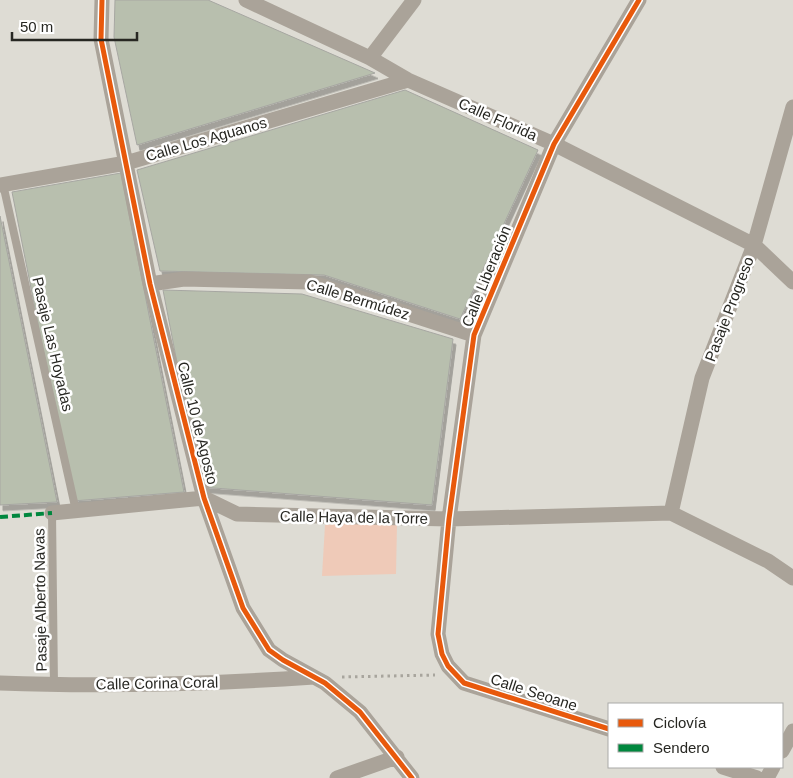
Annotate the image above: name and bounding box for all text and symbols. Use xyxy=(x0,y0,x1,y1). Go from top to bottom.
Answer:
scale bar xyxy=(12,10,138,42)
text: 50 m xyxy=(20,18,53,35)
street label: Calle Florida xyxy=(456,94,541,144)
street label: Calle Los Aguanos xyxy=(144,114,268,164)
street label: Calle Liberación xyxy=(458,223,514,329)
street label: Pasaje Progreso xyxy=(701,254,757,364)
street label: Pasaje Las Hoyadas xyxy=(29,275,77,413)
street label: Calle Bermúdez xyxy=(304,275,412,323)
street label: Calle 10 de Agosto xyxy=(175,360,221,486)
street label: Calle Haya de la Torre xyxy=(280,507,428,527)
street label: Pasaje Alberto Navas xyxy=(30,528,50,672)
street label: Calle Seoane xyxy=(489,670,579,714)
street label: Calle Corina Coral xyxy=(96,673,218,693)
legend xyxy=(608,703,783,768)
text: Ciclovía xyxy=(653,714,707,731)
text: Sendero xyxy=(653,739,710,756)

